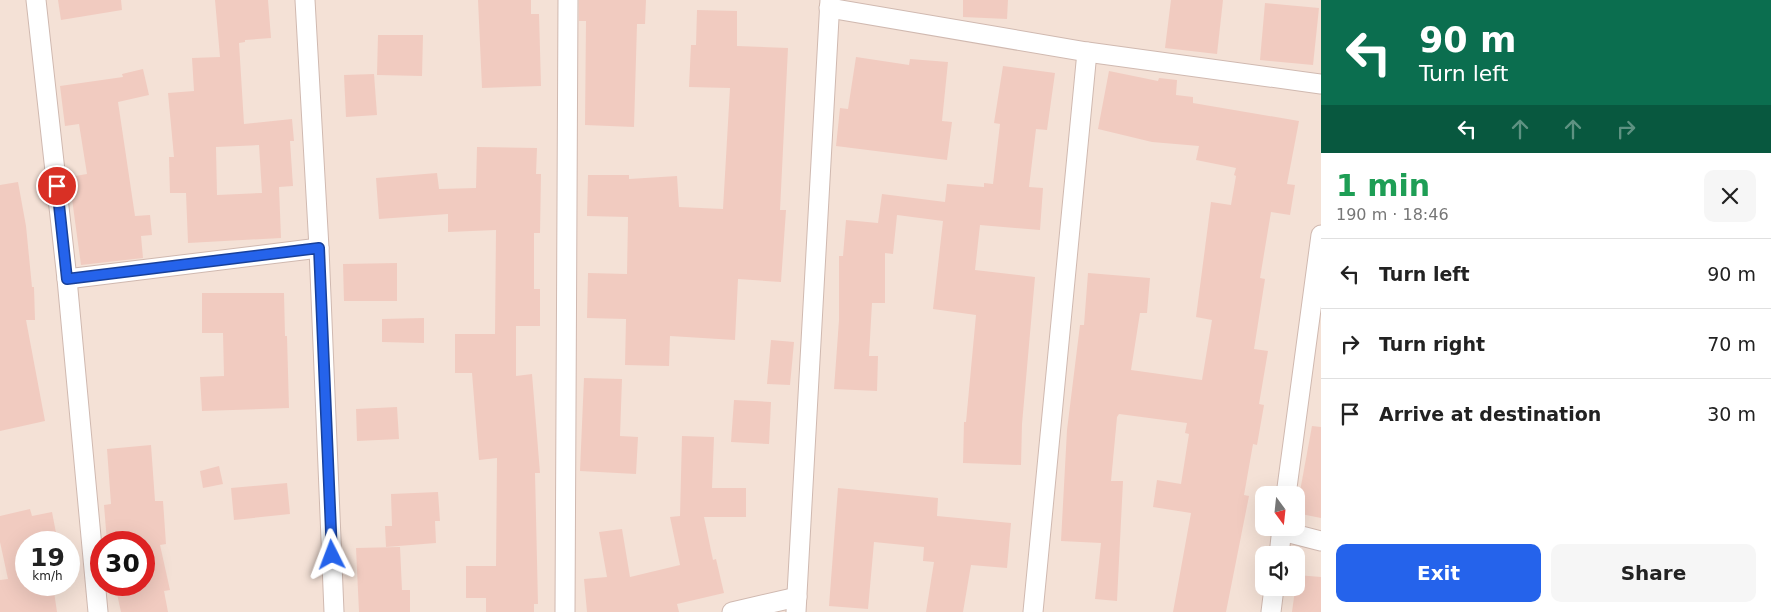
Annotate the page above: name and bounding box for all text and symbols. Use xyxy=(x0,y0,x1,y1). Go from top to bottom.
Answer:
icon: left xyxy=(1336,20,1401,85)
text: 90 m xyxy=(1419,20,1516,60)
text: Turn left xyxy=(1419,61,1508,86)
icon: left xyxy=(1453,115,1481,143)
icon: ahead xyxy=(1506,115,1534,143)
icon: ahead xyxy=(1559,115,1587,143)
icon: right xyxy=(1612,115,1640,143)
pin xyxy=(36,165,78,207)
text: 1 min xyxy=(1336,168,1430,203)
button: close xyxy=(1704,170,1756,222)
icon: arrive xyxy=(43,172,71,200)
text: 190 m · 18:46 xyxy=(1336,205,1449,224)
icon: left xyxy=(1336,260,1364,288)
text: Turn left xyxy=(1379,263,1470,285)
text: 90 m xyxy=(1707,263,1756,285)
icon: right xyxy=(1336,330,1364,358)
text: Turn right xyxy=(1379,333,1485,355)
text: 70 m xyxy=(1707,333,1756,355)
icon: arrive xyxy=(1336,400,1364,428)
text: Arrive at destination xyxy=(1379,403,1601,425)
text: 30 m xyxy=(1707,403,1756,425)
north arrow xyxy=(1255,486,1305,536)
map controls xyxy=(1255,486,1305,596)
position arrow xyxy=(305,528,357,580)
speed limit sign: 30 xyxy=(90,531,155,596)
text: 19 xyxy=(30,543,65,572)
button: Exit xyxy=(1336,544,1541,602)
button: Share xyxy=(1551,544,1756,602)
button: sound xyxy=(1255,546,1305,596)
text: km/h xyxy=(32,569,63,583)

